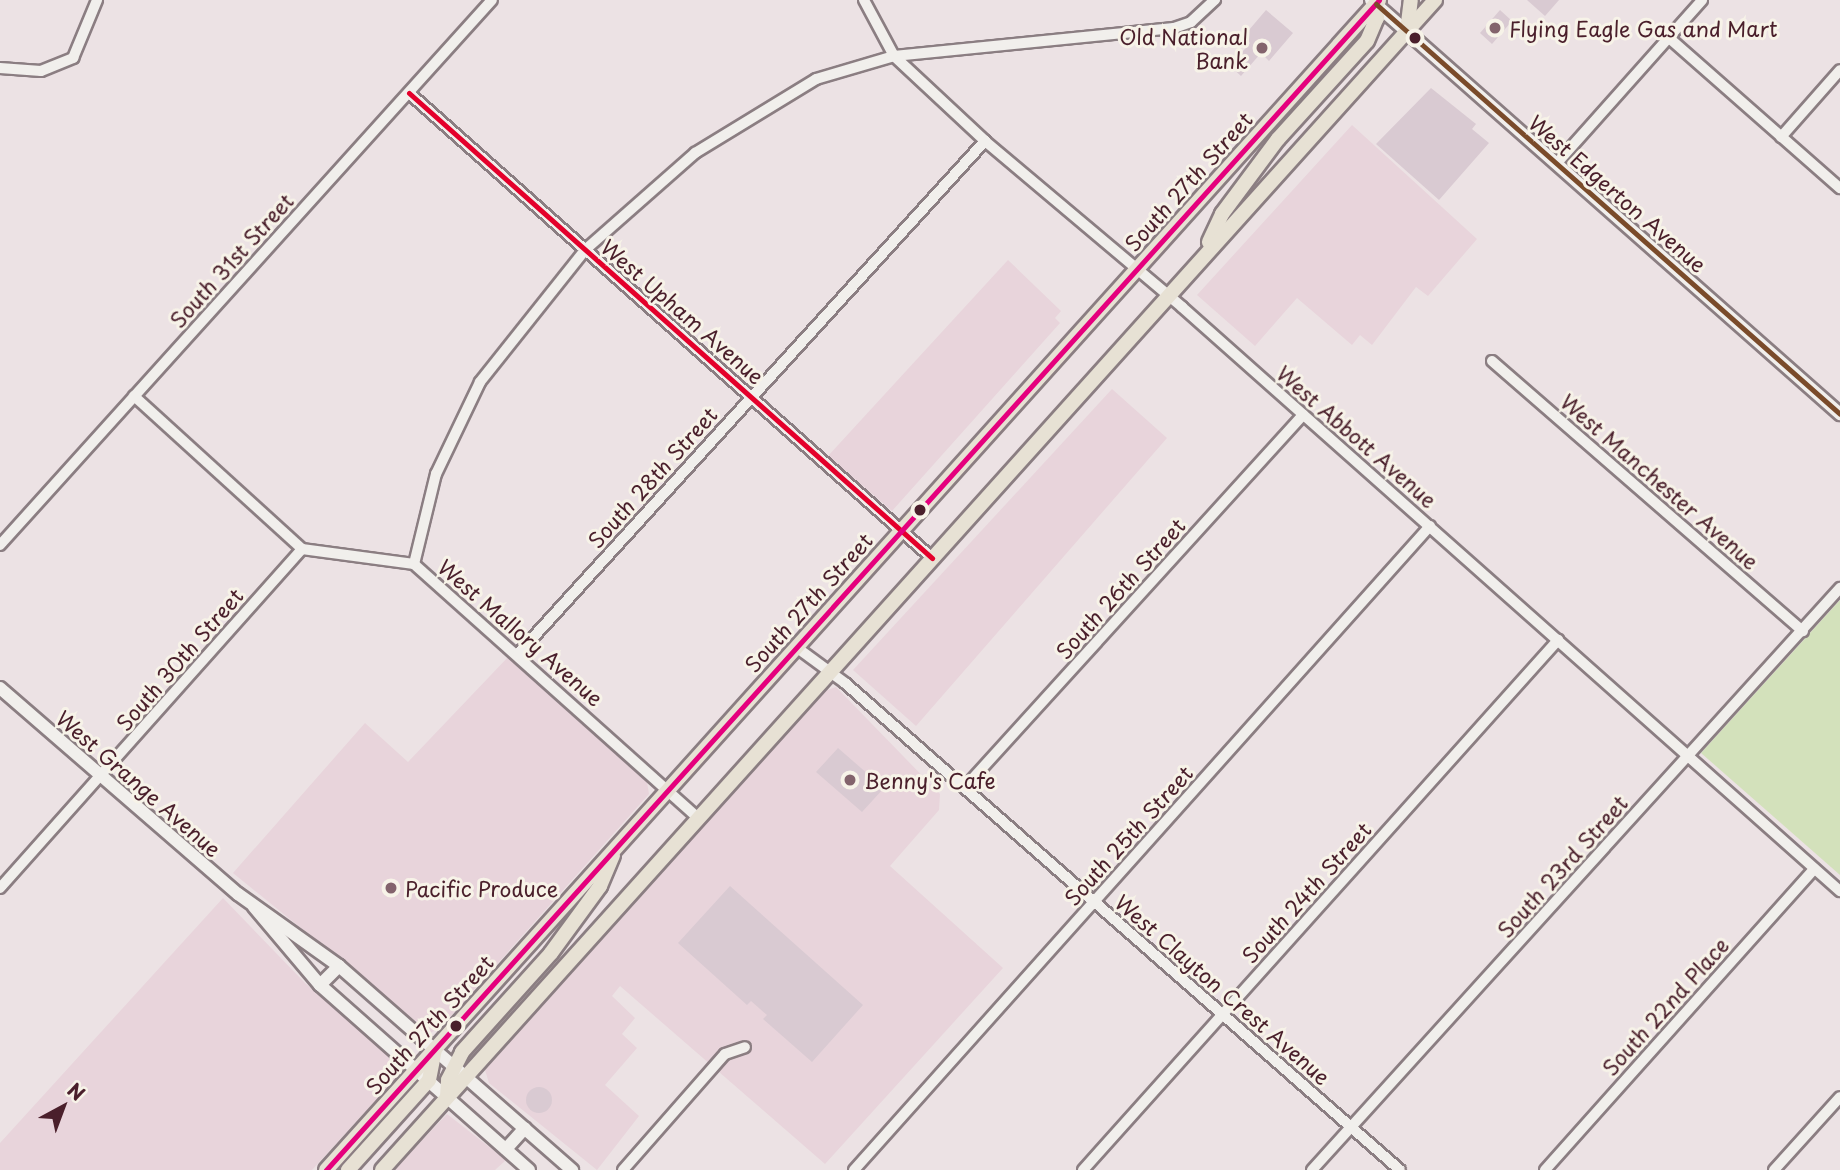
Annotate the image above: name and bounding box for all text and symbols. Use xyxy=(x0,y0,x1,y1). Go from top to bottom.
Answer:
place label: Flying Eagle Gas and Mart xyxy=(1509,15,1780,41)
marker: Flying Eagle Gas and Mart xyxy=(1487,20,1503,36)
place label: Old National Bank xyxy=(1120,23,1248,73)
unlabelled marker xyxy=(1408,31,1422,45)
marker: Old National Bank xyxy=(1254,40,1270,56)
street label: South 27th Street xyxy=(1119,106,1257,256)
street label: West Edgerton Avenue xyxy=(1525,109,1711,277)
street label: South 31st Street xyxy=(163,186,299,334)
street label: West Upham Avenue xyxy=(597,234,769,388)
street label: West Abbott Avenue xyxy=(1272,360,1442,512)
street label: West Manchester Avenue xyxy=(1556,389,1764,573)
street label: South 28th Street xyxy=(582,401,722,553)
unlabelled marker xyxy=(913,503,927,517)
street label: South 26th Street xyxy=(1049,512,1191,664)
street label: South 27th Street xyxy=(739,527,877,677)
street label: West Mallory Avenue xyxy=(433,553,609,711)
street label: South 30th Street xyxy=(109,581,249,737)
street label: West Grange Avenue xyxy=(52,705,226,861)
street label: South 25th Street xyxy=(1058,759,1198,911)
place label: Benny's Cafe xyxy=(864,767,997,793)
marker: Benny's Cafe xyxy=(842,772,858,788)
street label: South 23rd Street xyxy=(1491,789,1633,943)
street label: South 24th Street xyxy=(1236,816,1376,968)
place label: Pacific Produce xyxy=(405,875,559,901)
marker: Pacific Produce xyxy=(383,880,399,896)
street label: West Clayton Crest Avenue xyxy=(1111,889,1335,1089)
street label: South 22nd Place xyxy=(1596,931,1734,1081)
street label: South 27th Street xyxy=(360,949,498,1099)
unlabelled marker xyxy=(449,1019,463,1033)
north arrow xyxy=(28,1072,98,1142)
text: N xyxy=(62,1076,92,1107)

